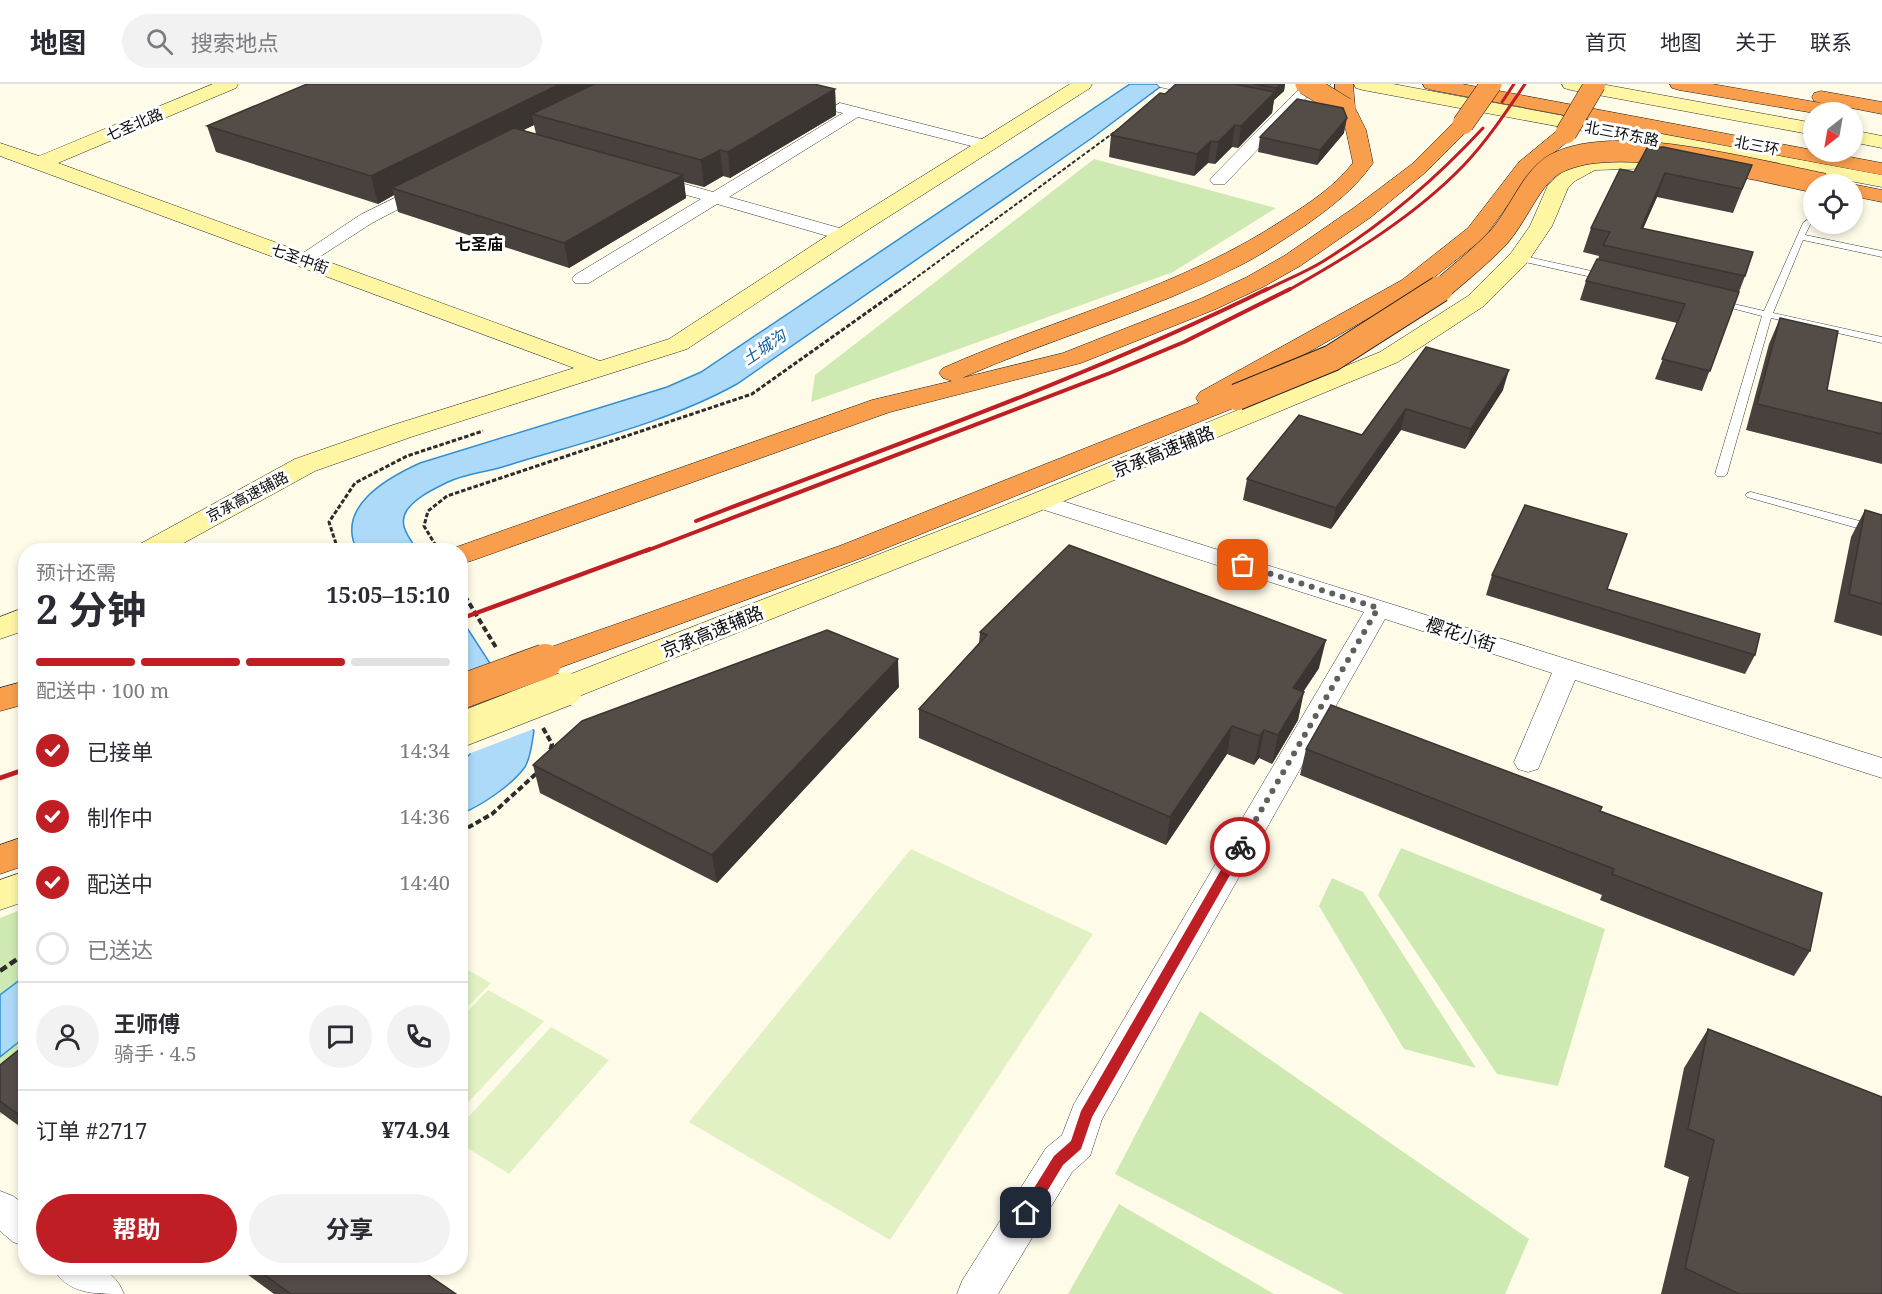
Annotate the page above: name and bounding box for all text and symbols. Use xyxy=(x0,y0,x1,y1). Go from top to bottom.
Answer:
search box xyxy=(122,14,542,68)
text: 地图 xyxy=(30,23,86,61)
icon: search xyxy=(143,25,176,58)
text: 搜索地点 xyxy=(191,27,279,57)
text: 首页 xyxy=(1585,28,1627,56)
text: 地图 xyxy=(1660,28,1702,56)
text: 关于 xyxy=(1735,28,1777,56)
text: 联系 xyxy=(1810,28,1852,56)
north arrow xyxy=(1803,102,1863,162)
map controls xyxy=(1803,102,1863,234)
street label: 七圣北路 xyxy=(102,103,166,145)
street label: 北三环东路 xyxy=(1583,116,1661,150)
street label: 北三环 xyxy=(1733,131,1781,159)
button: locate xyxy=(1803,174,1863,234)
district label: 七圣庙 xyxy=(455,233,503,255)
street label: 七圣中街 xyxy=(268,238,332,278)
water label: 土城沟 xyxy=(738,323,792,370)
street label: 京承高速辅路 xyxy=(1108,420,1218,482)
street label: 京承高速辅路 xyxy=(203,466,291,526)
pin xyxy=(1217,539,1268,590)
icon: bag xyxy=(1226,548,1259,581)
text: 预计还需 xyxy=(36,559,116,586)
text: 15:05–15:10 xyxy=(326,579,450,609)
text: 2 分钟 xyxy=(36,582,146,635)
street label: 京承高速辅路 xyxy=(657,600,767,662)
street label: 樱花小街 xyxy=(1423,611,1499,657)
text: 配送中 · 100 m xyxy=(36,677,169,704)
icon: check xyxy=(36,734,69,767)
text: 已接单 xyxy=(87,736,153,766)
text: 14:34 xyxy=(400,737,450,764)
icon: check xyxy=(36,800,69,833)
text: 制作中 xyxy=(87,802,153,832)
text: 14:36 xyxy=(400,803,450,830)
courier xyxy=(1210,817,1270,877)
icon: bike xyxy=(1224,831,1257,864)
icon: check xyxy=(36,866,69,899)
text: 配送中 xyxy=(87,868,153,898)
text: 14:40 xyxy=(400,869,450,896)
text: 已送达 xyxy=(87,934,153,964)
button: person xyxy=(36,1005,99,1068)
button: chat xyxy=(309,1005,372,1068)
button: phone xyxy=(387,1005,450,1068)
text: 王师傅 xyxy=(114,1008,180,1038)
text: 骑手 · 4.5 xyxy=(114,1040,197,1067)
text: ¥74.94 xyxy=(381,1114,450,1144)
text: 订单 #2717 xyxy=(36,1115,147,1145)
pin xyxy=(1000,1187,1051,1238)
button: 帮助 xyxy=(36,1194,237,1263)
button: 分享 xyxy=(249,1194,450,1263)
icon: home xyxy=(1009,1196,1042,1229)

